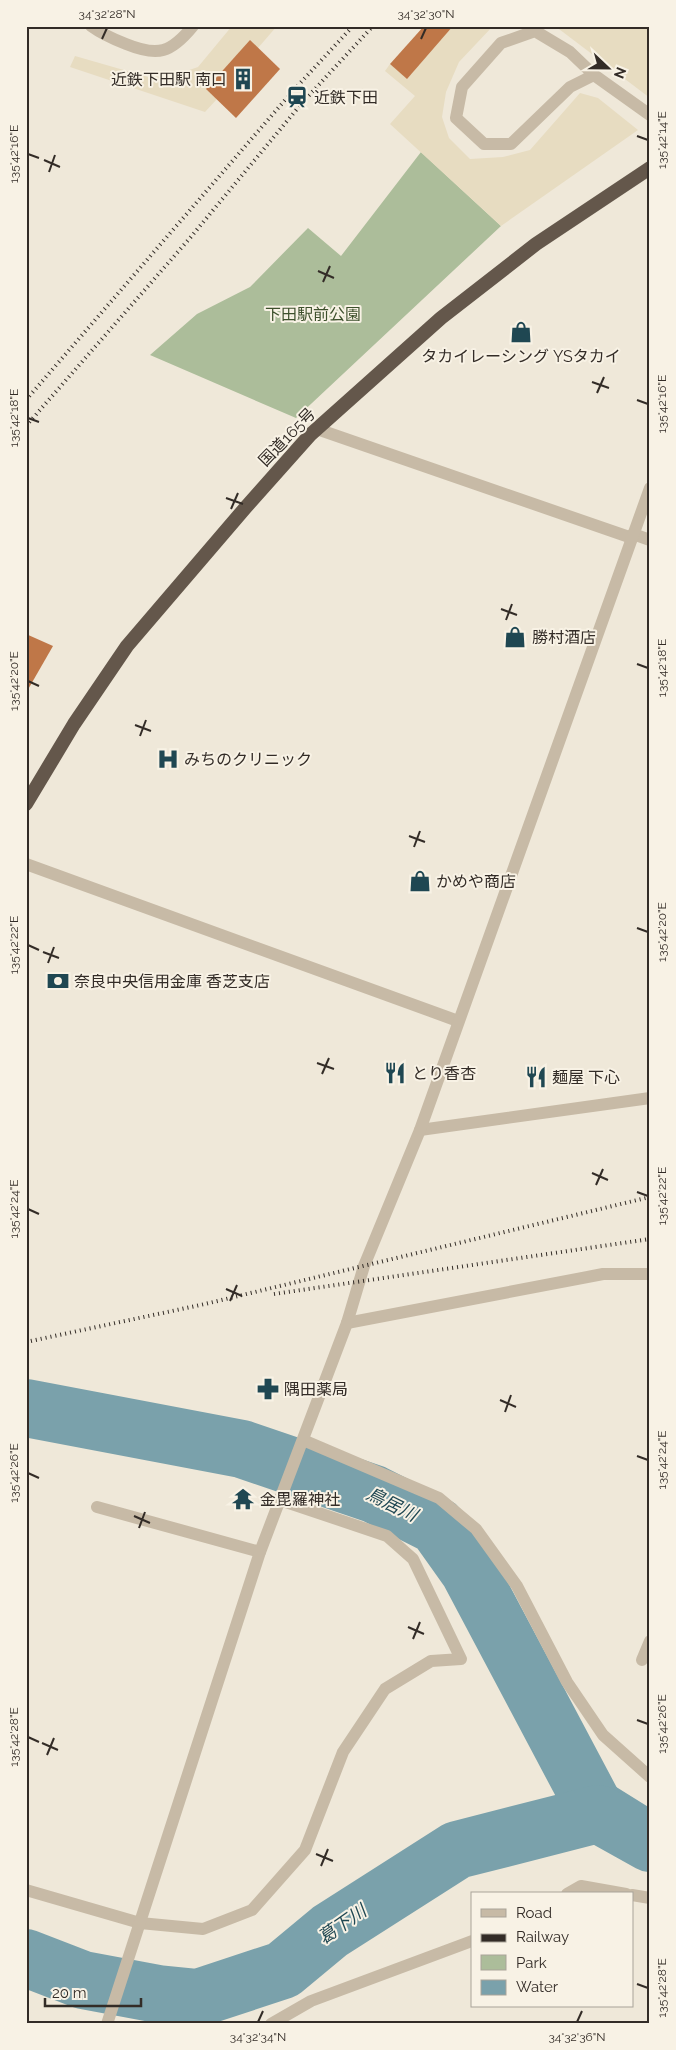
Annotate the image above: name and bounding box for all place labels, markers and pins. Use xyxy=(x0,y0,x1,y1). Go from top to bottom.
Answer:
building icon: 近鉄下田駅 南口 xyxy=(230,66,256,92)
place label: 近鉄下田駅 南口 xyxy=(111,70,227,89)
station icon: 近鉄下田 xyxy=(284,84,310,110)
place label: 近鉄下田 xyxy=(314,88,378,107)
shop icon: タカイレーシング YSタカイ xyxy=(508,319,534,345)
place label: タカイレーシング YSタカイ xyxy=(421,347,621,366)
shop icon: 勝村酒店 xyxy=(502,624,528,650)
place label: 勝村酒店 xyxy=(532,628,596,647)
hospital icon: みちのクリニック xyxy=(155,746,181,772)
place label: みちのクリニック xyxy=(184,750,312,769)
shop icon: かめや商店 xyxy=(407,868,433,894)
place label: かめや商店 xyxy=(436,872,516,891)
bank icon: 奈良中央信用金庫 香芝支店 xyxy=(45,968,71,994)
place label: 奈良中央信用金庫 香芝支店 xyxy=(74,972,270,991)
restaurant icon: とり香杏 xyxy=(382,1060,408,1086)
place label: とり香杏 xyxy=(412,1064,476,1083)
restaurant icon: 麺屋 下心 xyxy=(523,1064,549,1090)
place label: 麺屋 下心 xyxy=(552,1068,620,1087)
pharmacy icon: 隅田薬局 xyxy=(255,1376,281,1402)
place label: 隅田薬局 xyxy=(284,1380,348,1399)
temple icon: 金毘羅神社 xyxy=(230,1486,256,1512)
place label: 金毘羅神社 xyxy=(260,1490,340,1509)

